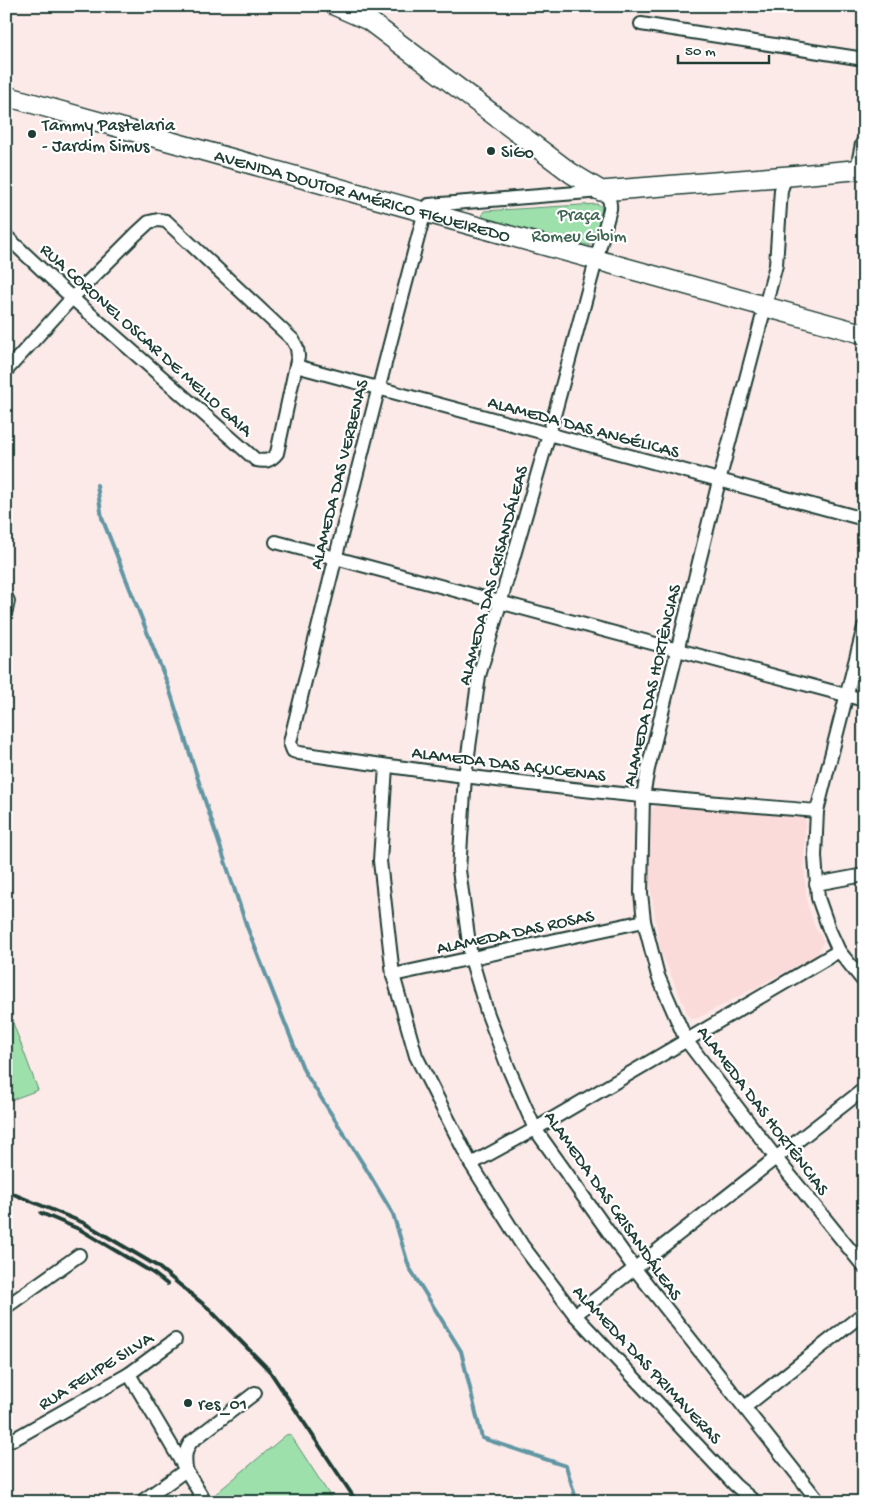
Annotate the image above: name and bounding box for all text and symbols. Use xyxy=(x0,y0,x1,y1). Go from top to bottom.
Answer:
scale bar xyxy=(678,32,769,64)
text: 50 m xyxy=(685,43,716,61)
place label: Tammy Pastelaria - Jardim Simus xyxy=(41,116,176,158)
marker: Tammy Pastelaria - Jardim Simus xyxy=(26,128,38,140)
place label: SiGo xyxy=(501,143,534,164)
marker: SiGo xyxy=(485,145,497,157)
street label: AVENIDA DOUTOR AMÉRICO FIGUEIREDO xyxy=(212,146,512,248)
park label: Praça Romeu Gibim xyxy=(532,206,627,248)
street label: RUA CORONEL OSCAR DE MELLO GAIA xyxy=(35,240,257,443)
street label: ALAMEDA DAS VERBENAS xyxy=(307,377,374,572)
street label: ALAMEDA DAS ANGÉLICAS xyxy=(485,393,682,464)
street label: ALAMEDA DAS CRISANDÁLEAS xyxy=(454,463,534,688)
street label: ALAMEDA DAS HORTÊNCIAS xyxy=(620,582,687,789)
street label: ALAMEDA DAS AÇUCENAS xyxy=(410,743,608,788)
street label: ALAMEDA DAS ROSAS xyxy=(435,906,597,960)
street label: ALAMEDA DAS HORTÊNCIAS xyxy=(691,1023,833,1201)
street label: ALAMEDA DAS CRISANDÁLEAS xyxy=(538,1107,687,1306)
street label: ALAMEDA DAS PRIMAVERAS xyxy=(567,1282,726,1450)
street label: RUA FELIPE SILVA xyxy=(35,1328,159,1416)
place label: res_01 xyxy=(198,1395,247,1416)
marker: res_01 xyxy=(182,1397,194,1409)

